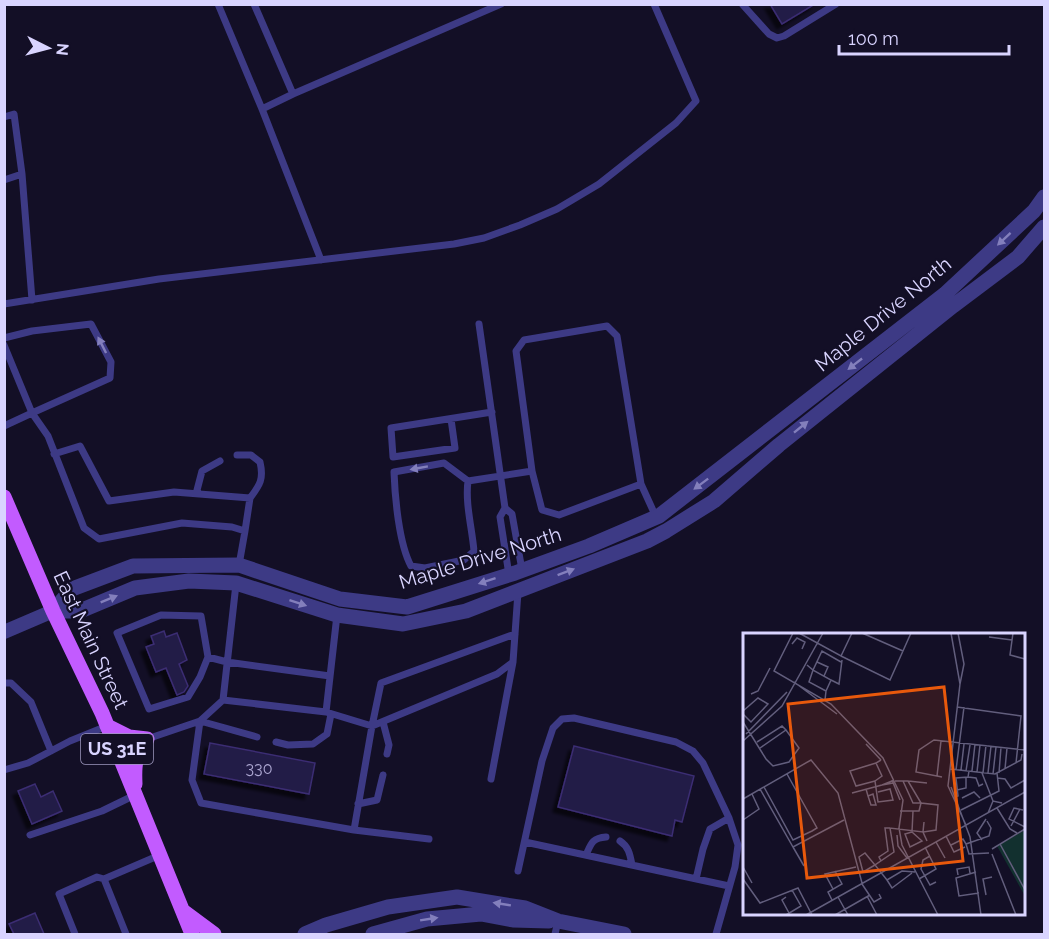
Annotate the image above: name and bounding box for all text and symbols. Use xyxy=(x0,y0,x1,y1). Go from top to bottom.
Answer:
north arrow xyxy=(18,18,78,78)
scale bar xyxy=(839,18,1008,56)
text: 100 m xyxy=(848,28,899,49)
text: N xyxy=(52,42,73,57)
one-way arrow xyxy=(997,232,1012,245)
street label: Maple Drive North xyxy=(810,252,956,376)
one-way arrow xyxy=(98,337,107,354)
one-way arrow xyxy=(847,358,863,371)
one-way arrow xyxy=(794,422,809,434)
one-way arrow xyxy=(409,463,428,472)
one-way arrow xyxy=(693,478,709,490)
street label: Maple Drive North xyxy=(396,522,564,594)
street label: East Main Street xyxy=(49,567,134,713)
one-way arrow xyxy=(557,567,575,577)
one-way arrow xyxy=(478,577,496,587)
one-way arrow xyxy=(100,594,118,603)
one-way arrow xyxy=(289,599,307,608)
inset map xyxy=(743,633,1025,915)
road number: US 31E xyxy=(81,734,153,764)
house number: 330 xyxy=(246,759,272,778)
one-way arrow xyxy=(493,900,512,909)
one-way arrow xyxy=(420,915,439,924)

